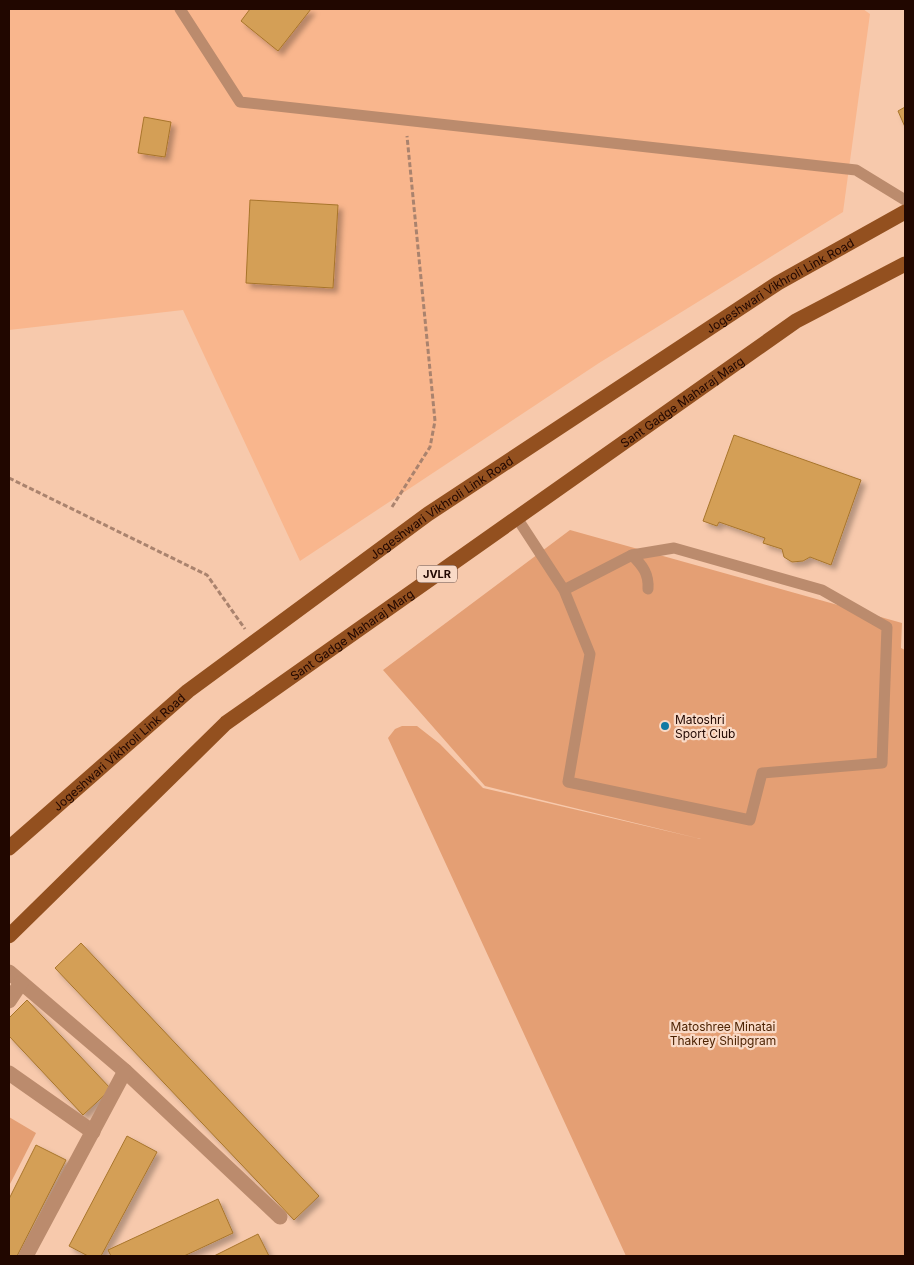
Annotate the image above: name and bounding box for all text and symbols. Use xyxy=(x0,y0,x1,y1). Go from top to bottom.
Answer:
street label: Jogeshwari Vikhroli Link Road xyxy=(703,235,856,336)
street label: Sant Gadge Maharaj Marg xyxy=(617,353,747,450)
street label: Jogeshwari Vikhroli Link Road xyxy=(367,453,516,562)
road number: JVLR xyxy=(417,566,457,582)
street label: Sant Gadge Maharaj Marg xyxy=(287,586,417,683)
street label: Jogeshwari Vikhroli Link Road xyxy=(50,690,188,814)
place label: Matoshri Sport Club xyxy=(675,712,735,741)
marker: Matoshri Sport Club xyxy=(659,720,671,732)
park label: Matoshree Minatai Thakrey Shilpgram xyxy=(670,1019,776,1048)

